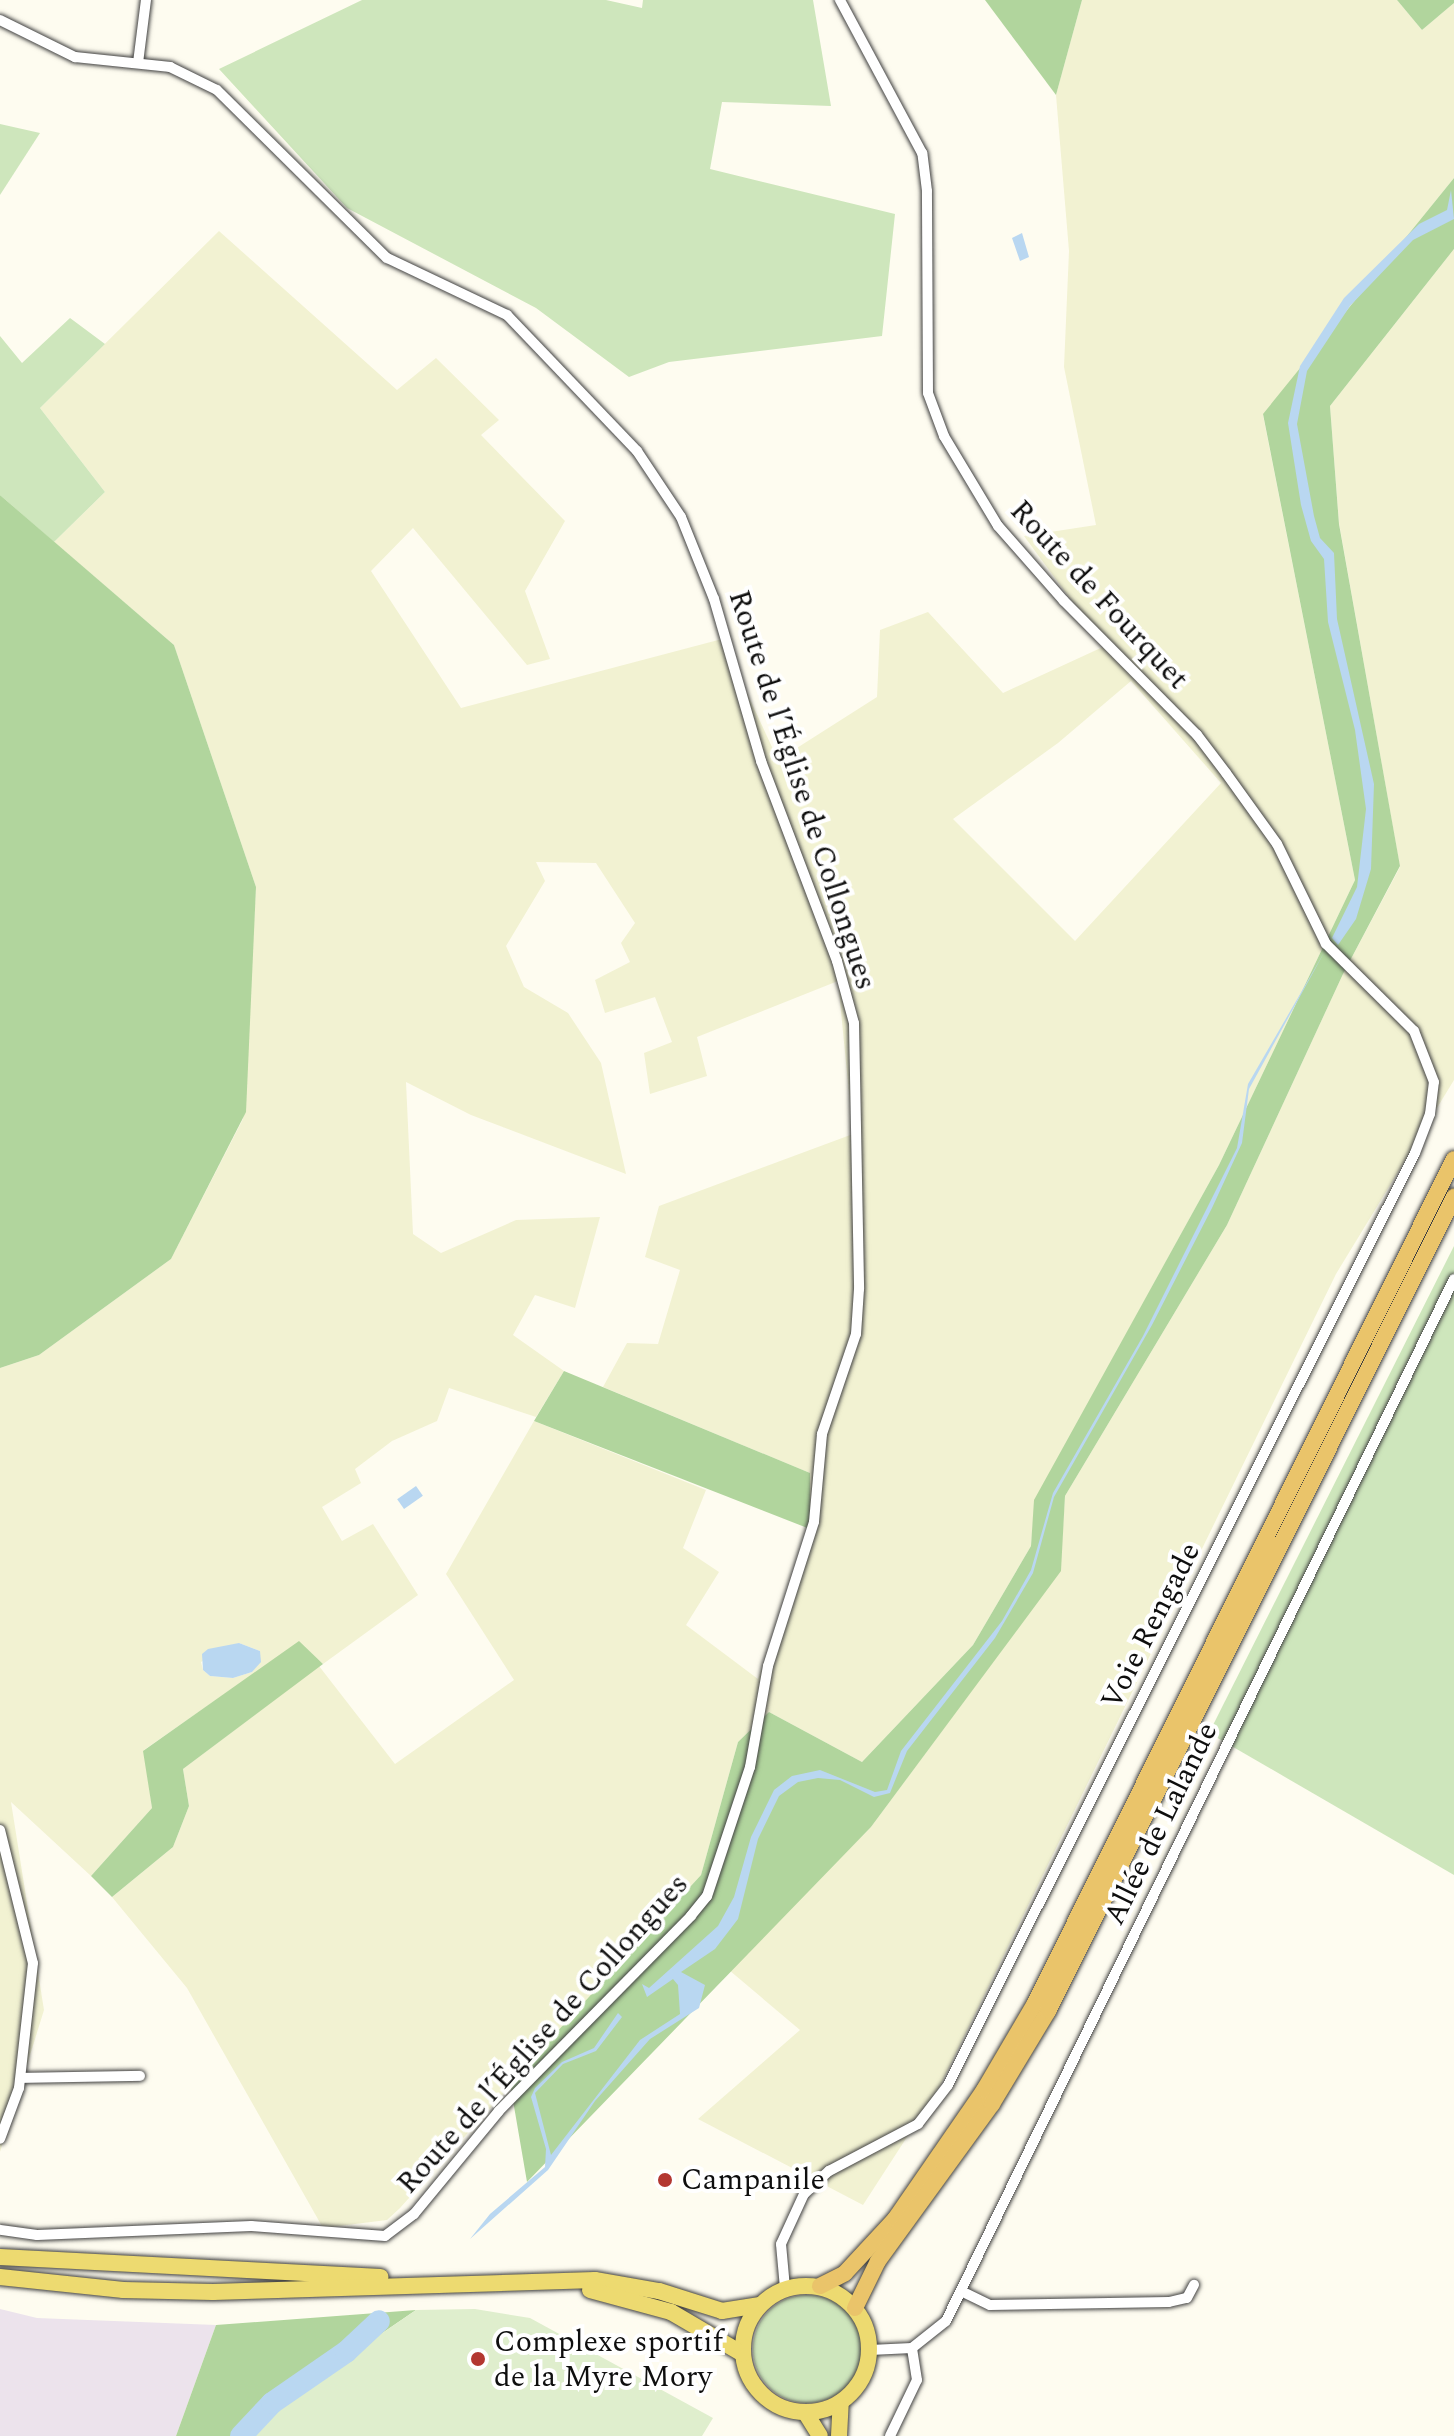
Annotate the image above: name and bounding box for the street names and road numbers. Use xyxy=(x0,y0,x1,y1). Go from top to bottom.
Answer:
street label: Route de Fourquet xyxy=(1002,493,1196,697)
street label: Route de l’Église de Collongues xyxy=(720,586,884,994)
street label: Voie Rengade xyxy=(1094,1537,1208,1715)
street label: Allée de Lalande xyxy=(1096,1717,1226,1931)
street label: Route de l’Église de Collongues xyxy=(390,1867,696,2201)

